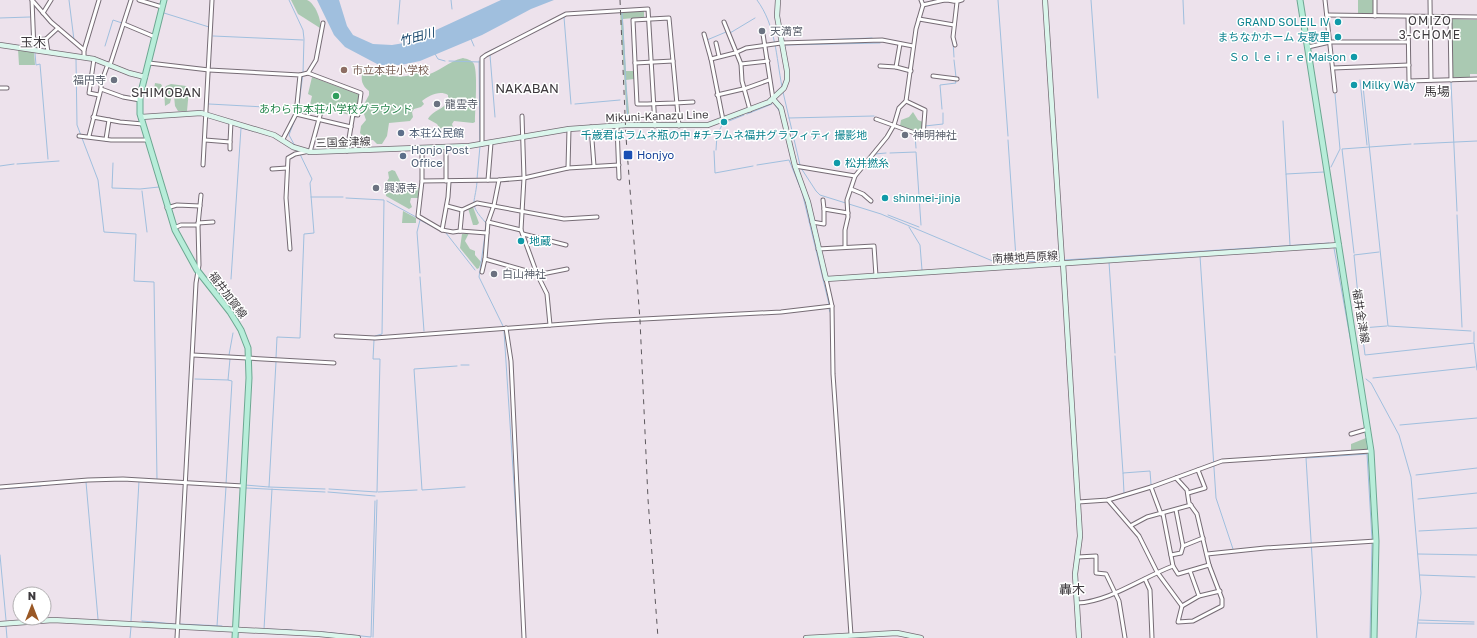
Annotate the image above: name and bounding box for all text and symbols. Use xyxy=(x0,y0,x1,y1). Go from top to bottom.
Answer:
district label: OMIZO 3-CHOME xyxy=(1399,13,1461,42)
place label: GRAND SOLEIL Ⅳ xyxy=(1237,15,1330,28)
marker: GRAND SOLEIL Ⅳ xyxy=(1333,17,1343,27)
water label: 竹田川 xyxy=(398,24,438,48)
place label: 天満宮 xyxy=(770,24,803,37)
marker: 天満宮 xyxy=(757,26,767,36)
place label: まちなかホーム 友歌里 xyxy=(1218,30,1330,43)
marker: まちなかホーム 友歌里 xyxy=(1333,32,1343,42)
district label: 玉木 xyxy=(20,34,46,50)
place label: Ｓｏｌｅｉｒｅ Maison xyxy=(1228,50,1346,63)
marker: Ｓｏｌｅｉｒｅ Maison xyxy=(1349,52,1359,62)
place label: 市立本荘小学校 xyxy=(352,63,429,76)
marker: 市立本荘小学校 xyxy=(339,65,349,75)
place label: 福円寺 xyxy=(73,73,106,86)
marker: 福円寺 xyxy=(109,75,119,85)
place label: Milky Way xyxy=(1362,78,1415,91)
district label: NAKABAN xyxy=(495,80,559,96)
marker: Milky Way xyxy=(1349,80,1359,90)
district label: 馬場 xyxy=(1424,83,1450,99)
district label: SHIMOBAN xyxy=(131,84,201,100)
marker: あわら市本荘小学校グラウンド xyxy=(331,91,341,101)
place label: 龍雲寺 xyxy=(445,97,478,110)
marker: 龍雲寺 xyxy=(432,99,442,109)
place label: あわら市本荘小学校グラウンド xyxy=(259,102,413,115)
street label: Mikuni-Kanazu Line xyxy=(605,107,709,124)
marker: 千歳君はラムネ瓶の中 #チラムネ福井グラフィティ 撮影地 xyxy=(719,117,729,127)
place label: 本荘公民館 xyxy=(409,126,464,139)
marker: 本荘公民館 xyxy=(396,128,406,138)
place label: 千歳君はラムネ瓶の中 #チラムネ福井グラフィティ 撮影地 xyxy=(581,128,867,141)
place label: 神明神社 xyxy=(913,128,957,141)
marker: 神明神社 xyxy=(900,130,910,140)
street label: 三国金津線 xyxy=(315,134,371,149)
place label: Honjo Post Office xyxy=(411,143,469,169)
place label: Honjyo xyxy=(637,148,675,161)
marker: Honjyo xyxy=(622,149,634,161)
marker: Honjo Post Office xyxy=(398,151,408,161)
place label: 松井撚糸 xyxy=(845,156,889,169)
marker: 松井撚糸 xyxy=(832,158,842,168)
place label: 興源寺 xyxy=(384,181,417,194)
marker: 興源寺 xyxy=(371,183,381,193)
place label: shinmei-jinja xyxy=(893,191,960,204)
marker: shinmei-jinja xyxy=(880,193,890,203)
place label: 地蔵 xyxy=(529,234,551,247)
marker: 地蔵 xyxy=(516,236,526,246)
street label: 南横地芦原線 xyxy=(992,248,1058,265)
place label: 白山神社 xyxy=(502,267,546,280)
street label: 福井加賀線 xyxy=(207,269,250,321)
marker: 白山神社 xyxy=(489,269,499,279)
street label: 福井金津線 xyxy=(1351,288,1372,344)
district label: 轟木 xyxy=(1059,581,1085,597)
north arrow xyxy=(12,586,52,626)
text: N xyxy=(28,589,36,602)

